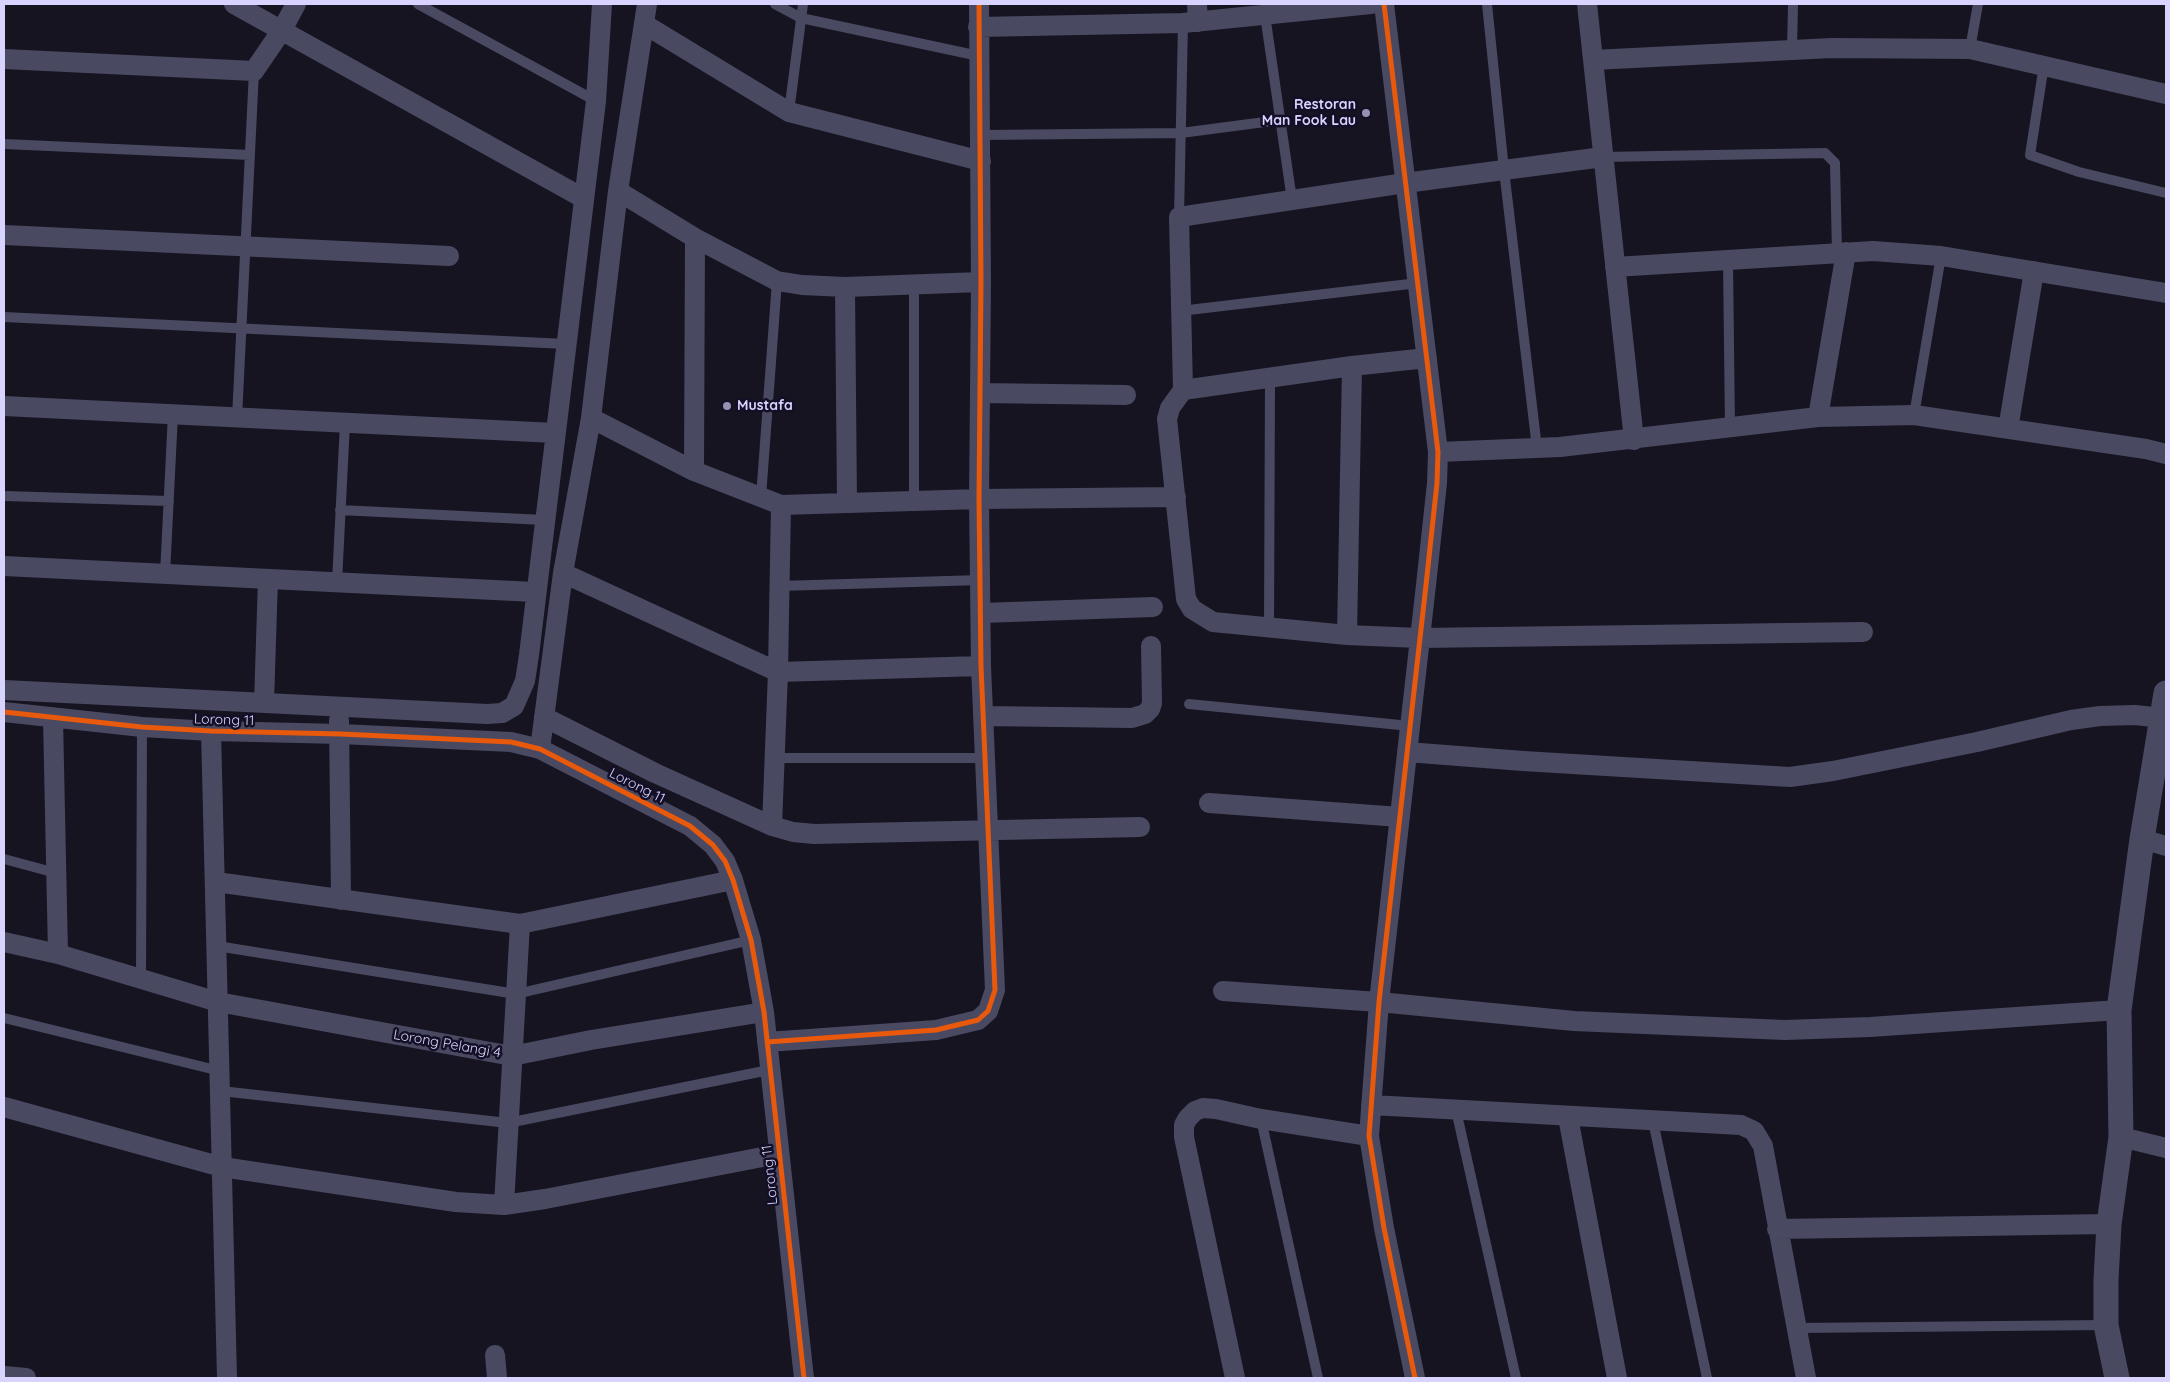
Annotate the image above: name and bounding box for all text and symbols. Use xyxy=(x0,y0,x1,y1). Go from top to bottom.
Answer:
place label: Restoran Man Fook Lau xyxy=(1262,97,1356,130)
marker: Restoran Man Fook Lau xyxy=(1360,107,1372,119)
place label: Mustafa xyxy=(737,398,793,414)
marker: Mustafa xyxy=(721,400,733,412)
street label: Lorong 11 xyxy=(193,711,255,729)
street label: Lorong 11 xyxy=(606,765,668,807)
street label: Lorong Pelangi 4 xyxy=(392,1026,502,1062)
street label: Lorong 11 xyxy=(758,1144,782,1206)

